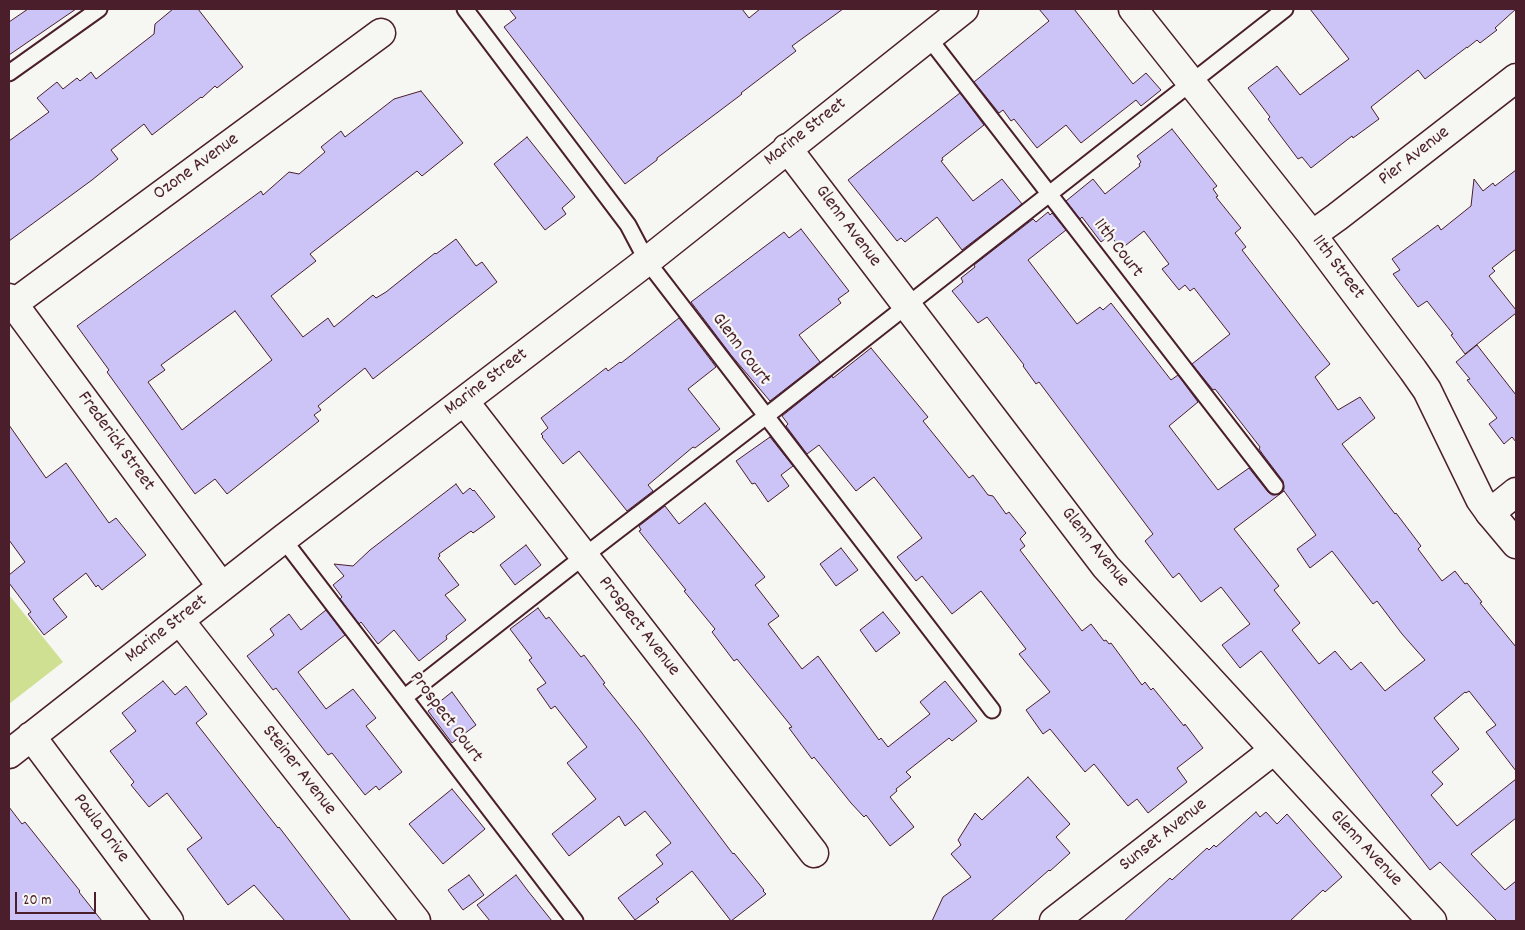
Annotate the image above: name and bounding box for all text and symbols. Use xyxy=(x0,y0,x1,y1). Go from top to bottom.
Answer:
street label: Marine Street xyxy=(760,94,852,172)
street label: Pier Avenue xyxy=(1375,122,1455,192)
street label: Ozone Avenue xyxy=(150,129,244,207)
street label: Glenn Avenue xyxy=(809,182,885,272)
street label: 11th Court xyxy=(1087,215,1147,283)
street label: 11th Street xyxy=(1305,231,1369,305)
street label: Glenn Court xyxy=(705,309,775,391)
street label: Marine Street xyxy=(441,344,533,422)
street label: Frederick Street xyxy=(71,388,159,496)
street label: Glenn Avenue xyxy=(1055,503,1133,593)
street label: Prospect Avenue xyxy=(592,573,684,681)
street label: Marine Street xyxy=(121,591,213,669)
street label: Prospect Court xyxy=(403,668,487,768)
street label: Steiner Avenue xyxy=(256,722,340,820)
street label: Paula Drive xyxy=(67,790,133,868)
street label: Sunset Avenue xyxy=(1116,795,1212,877)
street label: Glenn Avenue xyxy=(1324,806,1406,892)
scale bar xyxy=(18,882,99,914)
text: 20 m xyxy=(23,890,51,912)

